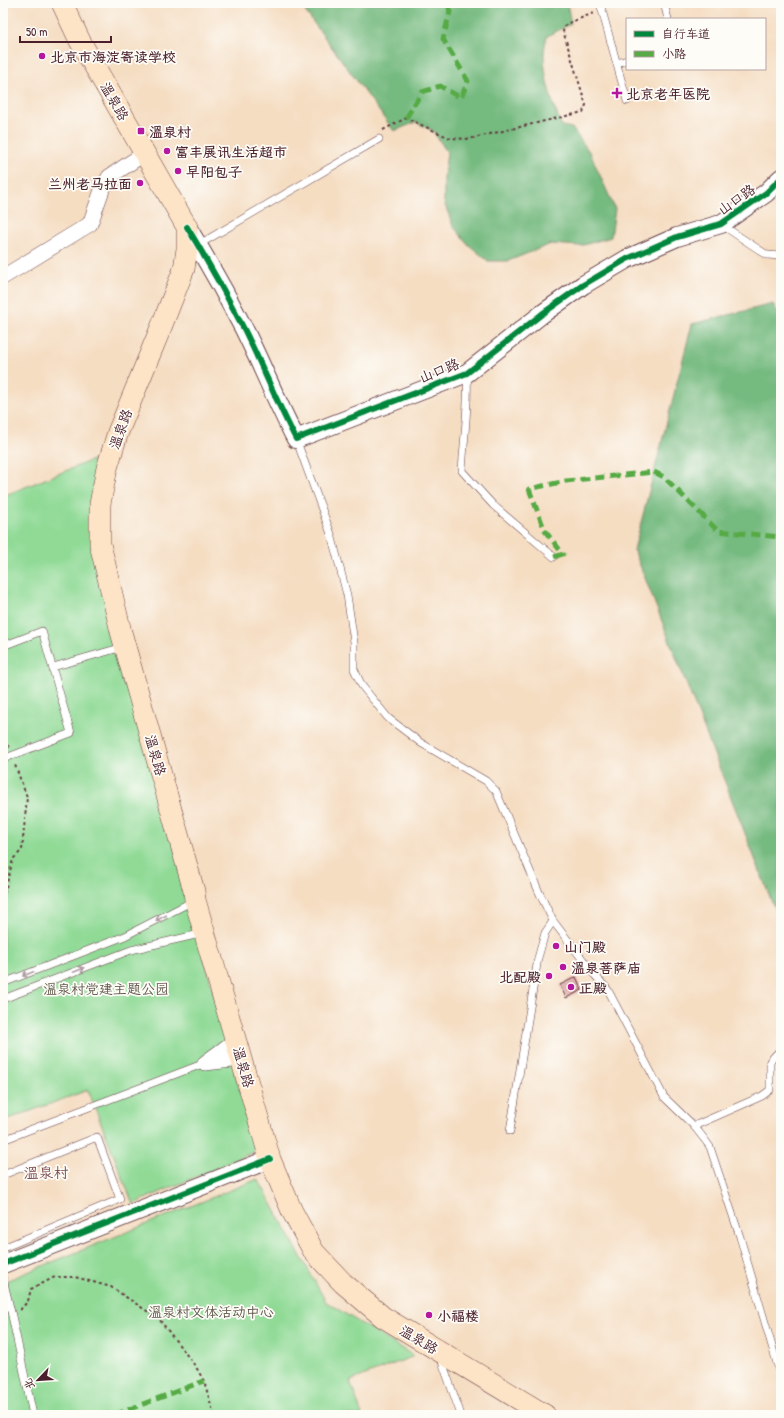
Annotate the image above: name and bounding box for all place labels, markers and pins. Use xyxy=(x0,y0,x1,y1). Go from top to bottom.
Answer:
place label: 北京市海淀寄读学校 xyxy=(50,47,176,66)
marker: 北京市海淀寄读学校 xyxy=(37,51,47,61)
place label: 北京老年医院 xyxy=(626,84,710,103)
marker: 北京老年医院 xyxy=(611,87,623,99)
place label: 温泉村 xyxy=(149,122,191,141)
marker: 温泉村 xyxy=(136,126,146,136)
place label: 富丰展讯生活超市 xyxy=(175,142,287,161)
marker: 富丰展讯生活超市 xyxy=(162,146,172,156)
place label: 早阳包子 xyxy=(186,162,242,181)
marker: 早阳包子 xyxy=(173,166,183,176)
place label: 兰州老马拉面 xyxy=(48,174,132,193)
marker: 兰州老马拉面 xyxy=(135,178,145,188)
place label: 山门殿 xyxy=(564,937,606,956)
marker: 山门殿 xyxy=(551,941,561,951)
place label: 温泉菩萨庙 xyxy=(571,958,641,977)
marker: 温泉菩萨庙 xyxy=(558,962,568,972)
place label: 北配殿 xyxy=(499,967,541,986)
marker: 北配殿 xyxy=(544,971,554,981)
place label: 正殿 xyxy=(579,978,607,997)
marker: 正殿 xyxy=(566,982,576,992)
place label: 小福楼 xyxy=(437,1306,479,1325)
marker: 小福楼 xyxy=(424,1310,434,1320)

